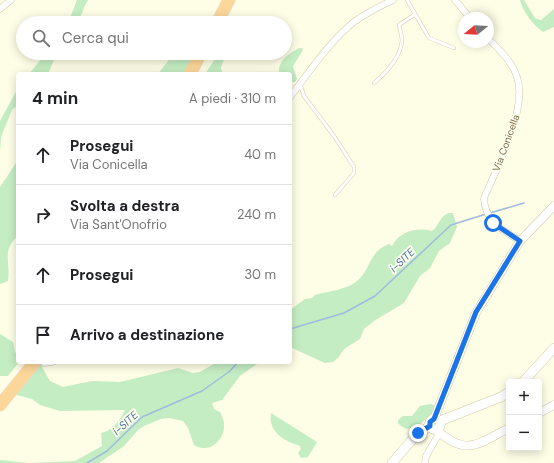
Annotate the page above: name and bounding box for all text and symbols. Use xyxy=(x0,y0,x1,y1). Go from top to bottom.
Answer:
north arrow xyxy=(458,12,494,48)
search box xyxy=(16,16,292,60)
icon: search xyxy=(30,27,52,49)
text: Cerca qui xyxy=(62,28,129,48)
text: 4 min xyxy=(32,87,78,109)
text: A piedi · 310 m xyxy=(189,90,276,107)
street label: Via Conicella xyxy=(490,113,522,173)
text: Prosegui xyxy=(70,136,133,156)
icon: ahead xyxy=(32,144,54,166)
text: 40 m xyxy=(244,146,276,163)
text: Via Conicella xyxy=(70,156,148,173)
text: Svolta a destra xyxy=(70,196,180,216)
icon: right xyxy=(32,204,54,226)
text: 240 m xyxy=(237,206,276,223)
route start xyxy=(484,214,502,232)
text: Via Sant'Onofrio xyxy=(70,216,167,233)
water label: i-SITE xyxy=(386,244,418,275)
icon: ahead xyxy=(32,264,54,286)
text: Prosegui xyxy=(70,265,133,285)
text: 30 m xyxy=(244,266,276,283)
icon: arrive xyxy=(32,324,54,346)
text: Arrivo a destinazione xyxy=(70,325,224,345)
map controls xyxy=(506,379,542,451)
button: + xyxy=(506,379,542,415)
water label: i-SITE xyxy=(109,407,141,438)
button: − xyxy=(506,415,542,451)
route end xyxy=(409,424,427,442)

